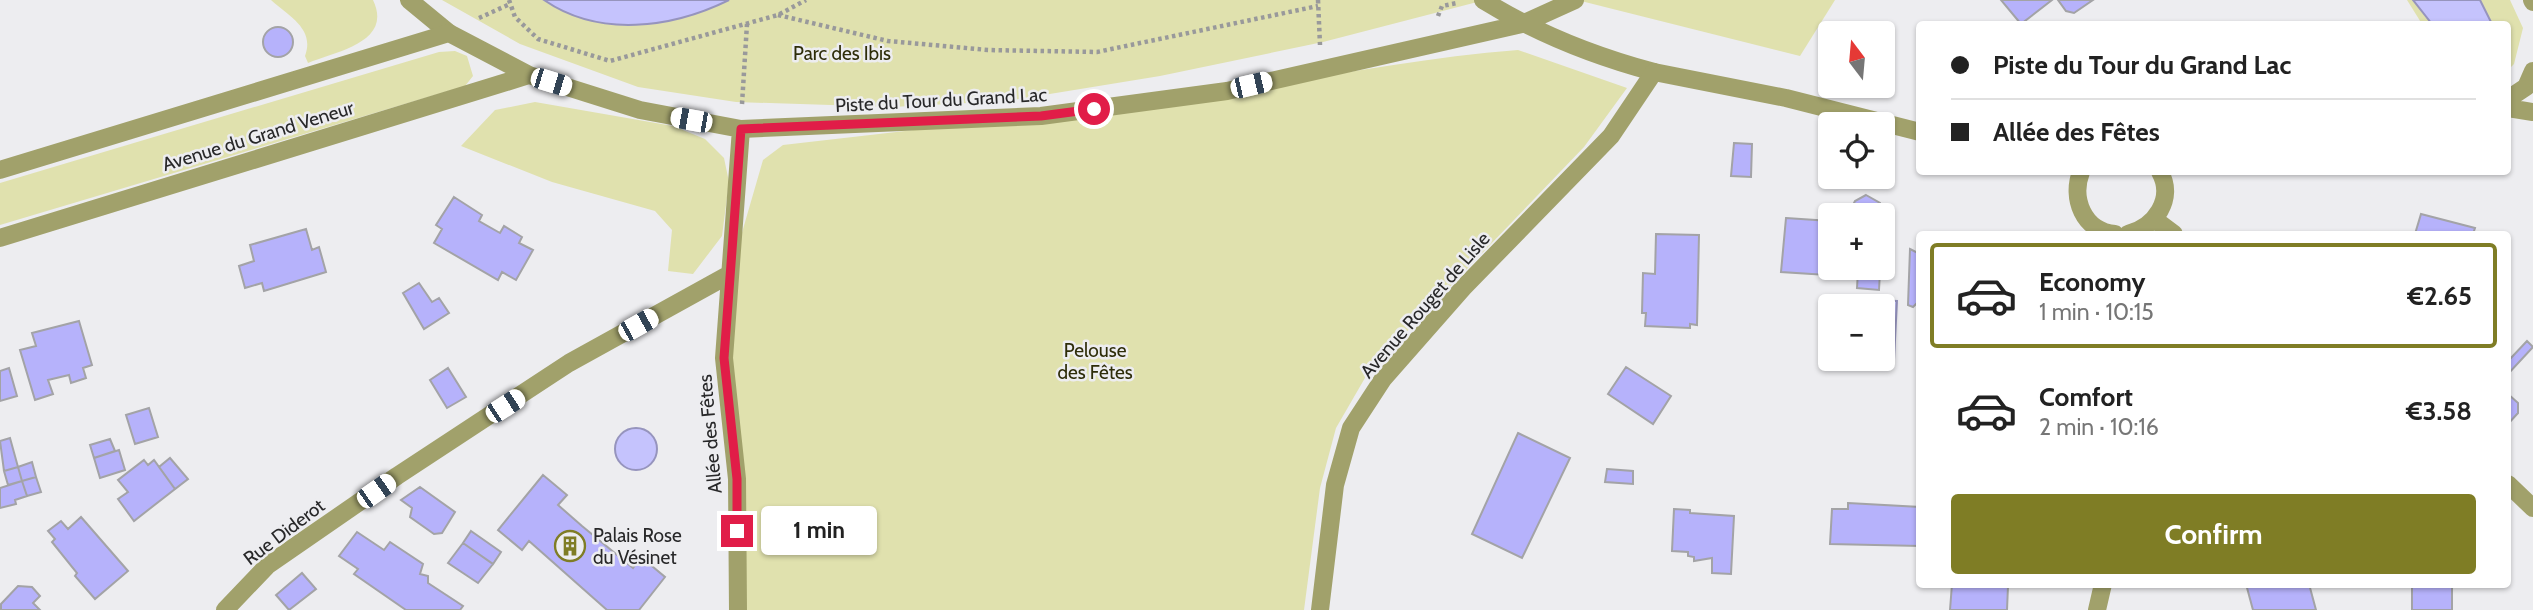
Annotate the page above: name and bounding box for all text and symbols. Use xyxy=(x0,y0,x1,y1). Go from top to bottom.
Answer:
north arrow xyxy=(1818,21,1895,98)
map controls xyxy=(1818,21,1895,371)
park label: Parc des Ibis xyxy=(793,42,891,65)
text: Piste du Tour du Grand Lac xyxy=(1993,49,2291,81)
car xyxy=(528,66,575,98)
car xyxy=(1229,70,1274,100)
street label: Piste du Tour du Grand Lac xyxy=(834,83,1048,117)
route start xyxy=(1078,93,1110,125)
street label: Avenue du Grand Veneur xyxy=(160,96,356,176)
car xyxy=(669,106,714,134)
button: locate xyxy=(1818,112,1895,189)
text: Allée des Fêtes xyxy=(1993,116,2160,148)
button: + xyxy=(1818,203,1895,280)
street label: Avenue Rouget de Lisle xyxy=(1355,227,1495,383)
icon: car xyxy=(1955,264,2018,327)
text: Economy xyxy=(2039,266,2145,298)
text: €2.65 xyxy=(2407,280,2472,312)
button: − xyxy=(1818,294,1895,371)
text: 1 min · 10:15 xyxy=(2039,298,2154,326)
car xyxy=(615,306,662,344)
park label: Pelouse des Fêtes xyxy=(1057,339,1133,384)
street label: Allée des Fêtes xyxy=(693,373,727,494)
icon: car xyxy=(1955,379,2018,442)
text: Comfort xyxy=(2039,381,2133,413)
car xyxy=(482,386,529,426)
text: €3.58 xyxy=(2406,395,2472,427)
text: 2 min · 10:16 xyxy=(2039,413,2159,441)
car xyxy=(353,470,400,512)
street label: Rue Diderot xyxy=(239,494,330,570)
button: Confirm xyxy=(1951,494,2476,574)
callout: 1 min xyxy=(762,506,877,556)
route end xyxy=(721,515,753,547)
text: 1 min xyxy=(793,516,845,544)
place label: Palais Rose du Vésinet xyxy=(593,524,682,569)
building icon: Palais Rose du Vésinet xyxy=(553,529,587,563)

